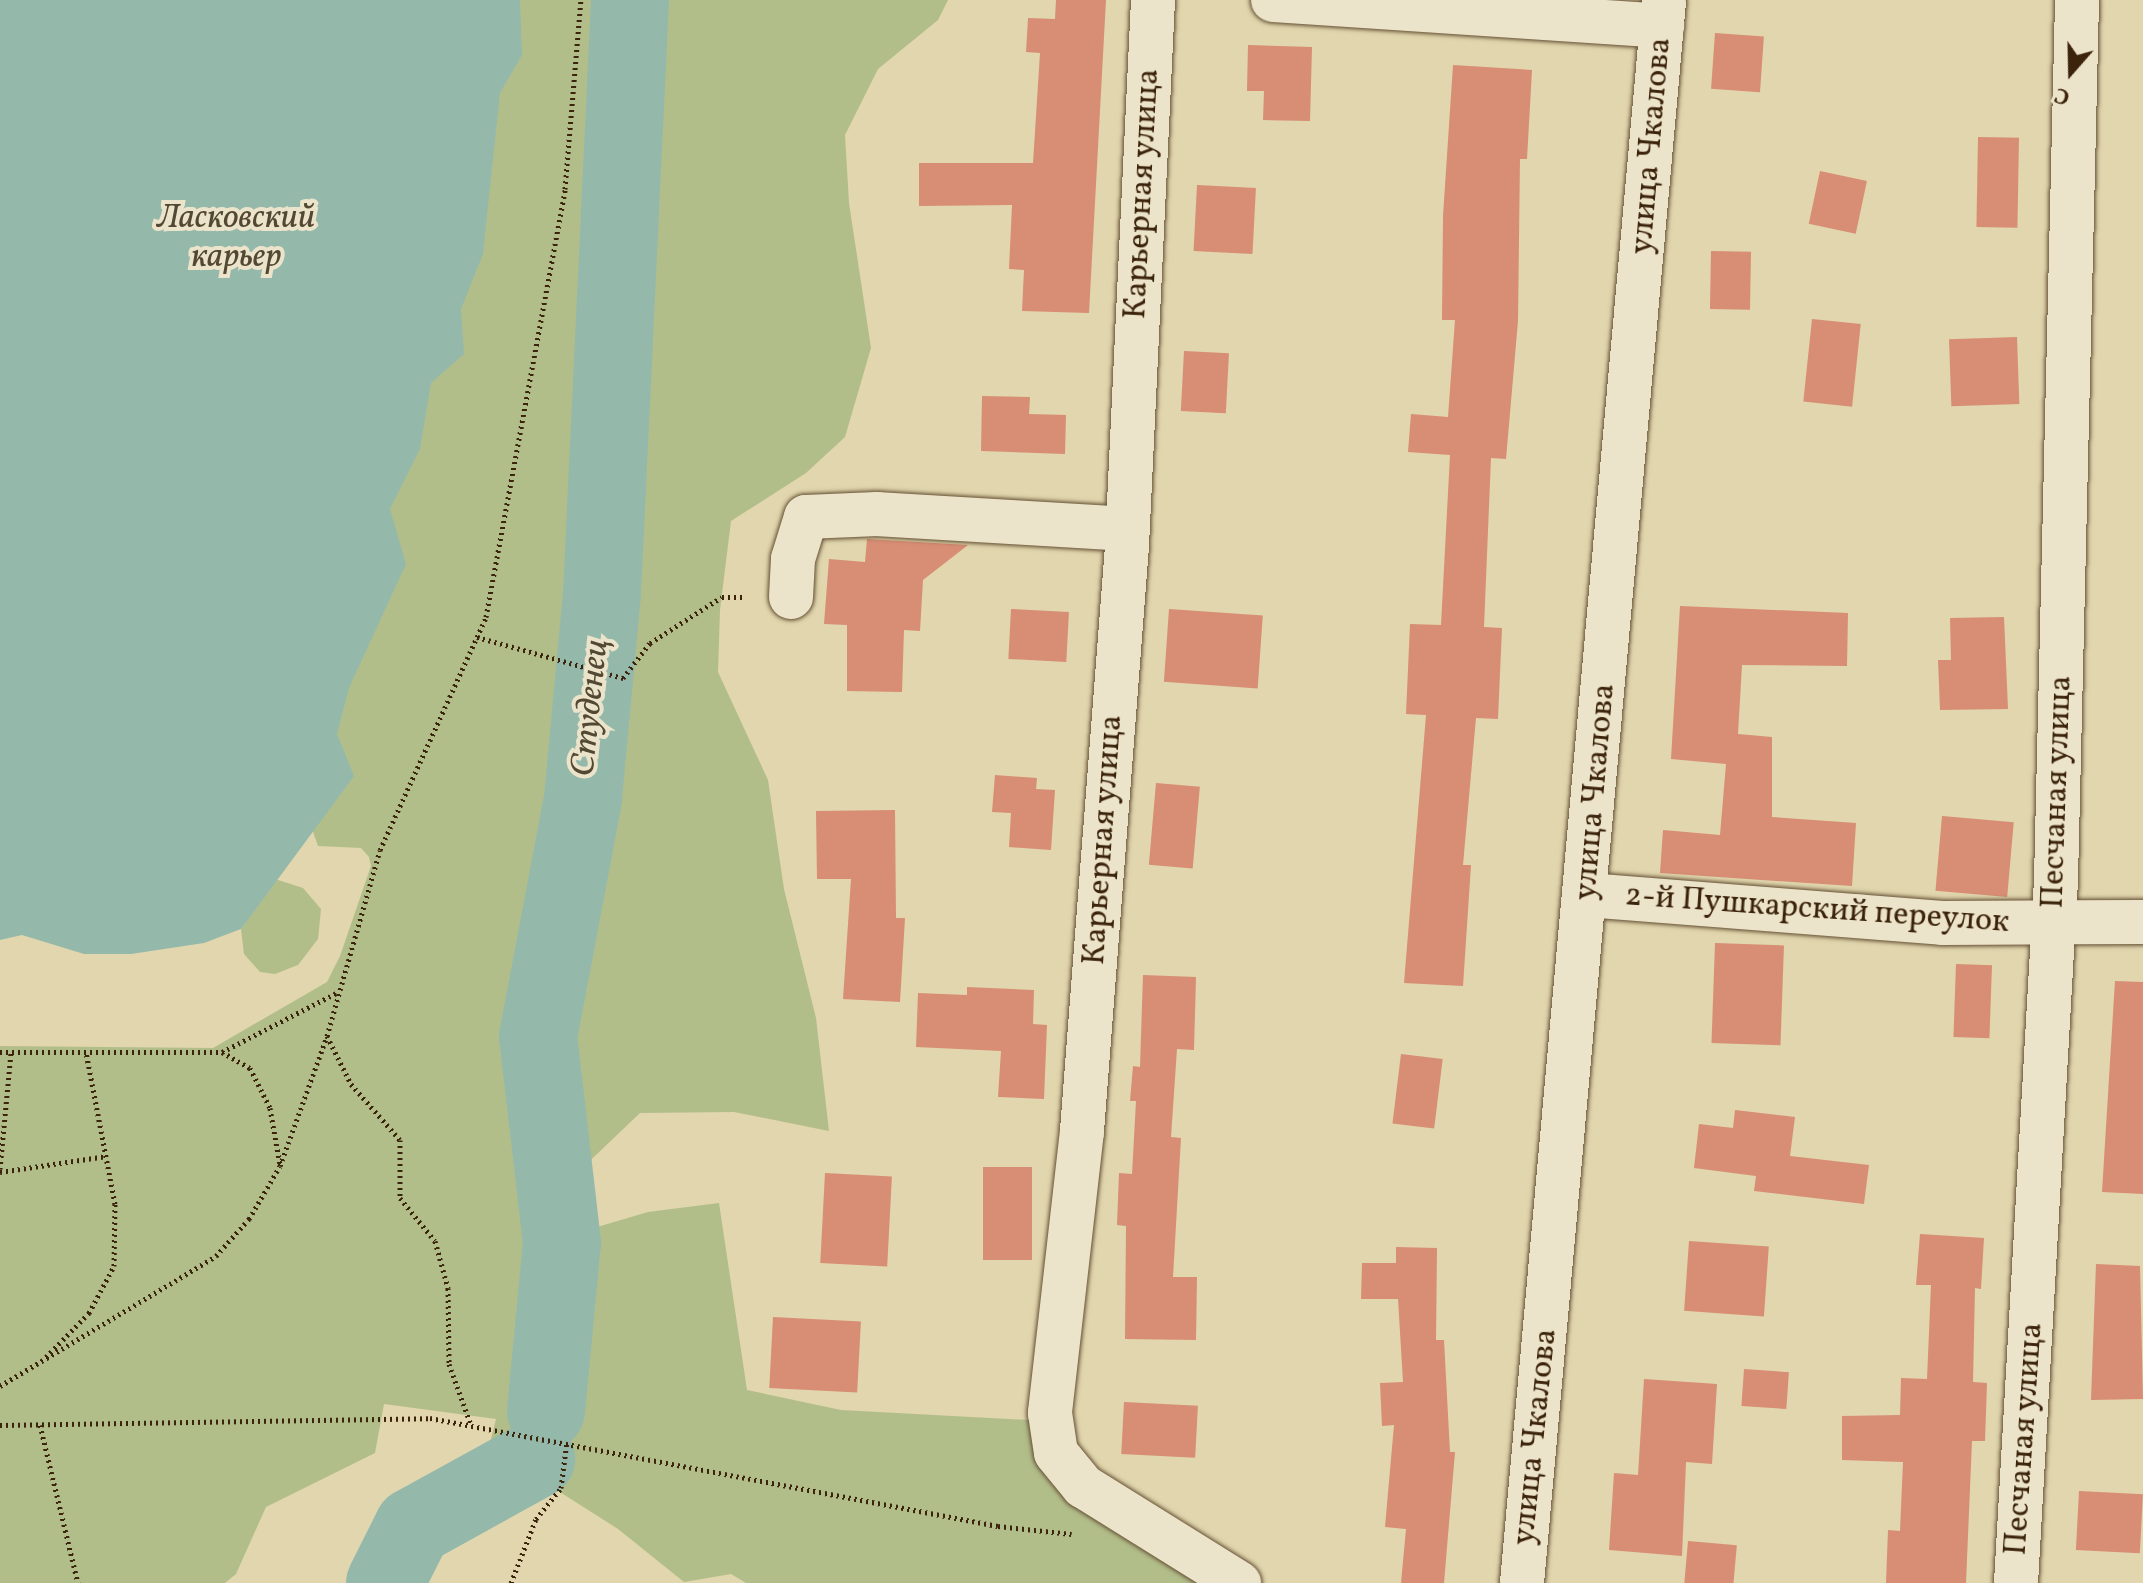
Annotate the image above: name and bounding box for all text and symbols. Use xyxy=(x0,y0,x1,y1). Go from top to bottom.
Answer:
north arrow xyxy=(2031,32,2111,112)
street label: улица Чкалова xyxy=(1623,36,1681,256)
street label: Карьерная улица xyxy=(1117,67,1169,321)
text: С xyxy=(2051,78,2075,112)
water label: Ласковский карьер xyxy=(157,198,315,278)
water label: Студенец xyxy=(564,638,618,778)
street label: Песчаная улица xyxy=(2035,674,2081,910)
street label: улица Чкалова xyxy=(1567,682,1625,902)
street label: Карьерная улица xyxy=(1076,713,1132,967)
street label: 2-й Пушкарский переулок xyxy=(1624,877,2010,943)
street label: Песчаная улица xyxy=(1998,1321,2052,1557)
street label: улица Чкалова xyxy=(1506,1327,1566,1547)

